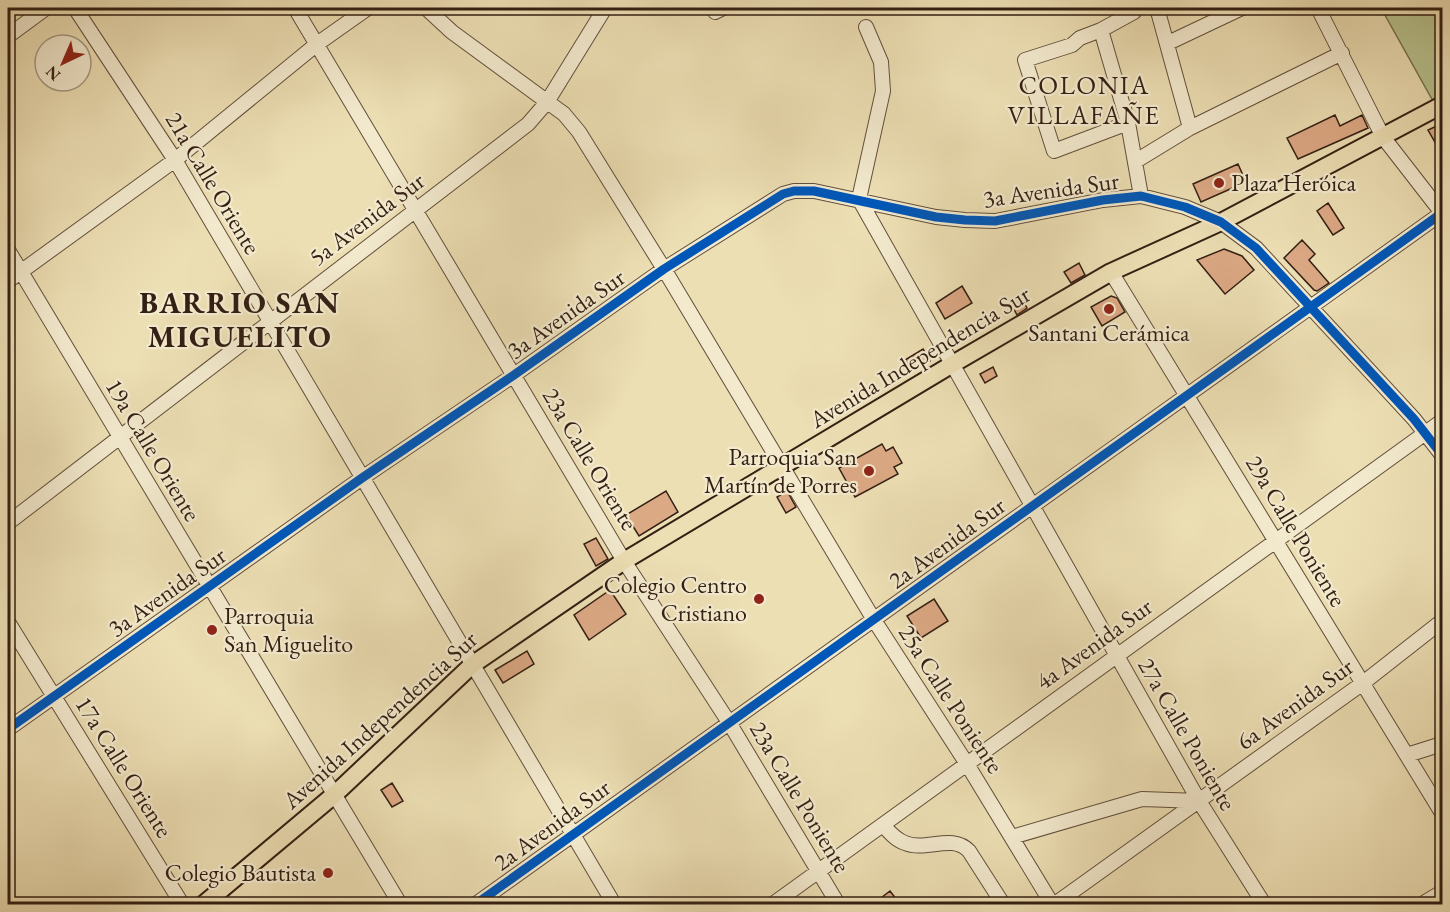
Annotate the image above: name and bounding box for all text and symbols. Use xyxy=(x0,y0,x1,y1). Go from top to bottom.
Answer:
north arrow xyxy=(33,33,93,93)
text: N xyxy=(41,61,65,85)
district label: COLONIA VILLAFAÑE xyxy=(1008,68,1160,132)
street label: 21a Calle Oriente xyxy=(159,106,268,260)
street label: 5a Avenida Sur xyxy=(303,165,431,272)
street label: 3a Avenida Sur xyxy=(981,165,1121,214)
place label: Plaza Heróica xyxy=(1231,167,1357,198)
marker: Plaza Heróica xyxy=(1212,176,1226,190)
street label: 3a Avenida Sur xyxy=(501,262,631,366)
street label: Avenida Independencia Sur xyxy=(803,278,1036,435)
district label: BARRIO SAN MIGUELITO xyxy=(139,283,341,356)
marker: Santani Cerámica xyxy=(1102,302,1116,316)
place label: Santani Cerámica xyxy=(1028,317,1190,348)
street label: 19a Calle Oriente xyxy=(99,373,208,527)
street label: 23a Calle Oriente xyxy=(536,382,645,536)
place label: Parroquia San Martín de Porres xyxy=(704,441,857,500)
street label: 29a Calle Poniente xyxy=(1239,449,1354,612)
marker: Parroquia San Martín de Porres xyxy=(862,464,876,478)
street label: 2a Avenida Sur xyxy=(882,490,1011,595)
street label: 3a Avenida Sur xyxy=(102,540,232,644)
place label: Colegio Centro Cristiano xyxy=(604,569,747,628)
street label: 4a Avenida Sur xyxy=(1029,591,1158,696)
marker: Colegio Centro Cristiano xyxy=(752,592,766,606)
place label: Parroquia San Miguelito xyxy=(224,600,353,659)
street label: 25a Calle Poniente xyxy=(892,619,1011,779)
marker: Parroquia San Miguelito xyxy=(205,623,219,637)
street label: Avenida Independencia Sur xyxy=(275,624,484,816)
street label: 6a Avenida Sur xyxy=(1230,651,1359,756)
street label: 27a Calle Poniente xyxy=(1131,652,1244,816)
street label: 17a Calle Oriente xyxy=(69,690,180,843)
street label: 23a Calle Poniente xyxy=(743,715,858,878)
street label: 2a Avenida Sur xyxy=(487,772,616,877)
place label: Colegio Bautista xyxy=(165,857,316,888)
marker: Colegio Bautista xyxy=(321,866,335,880)

